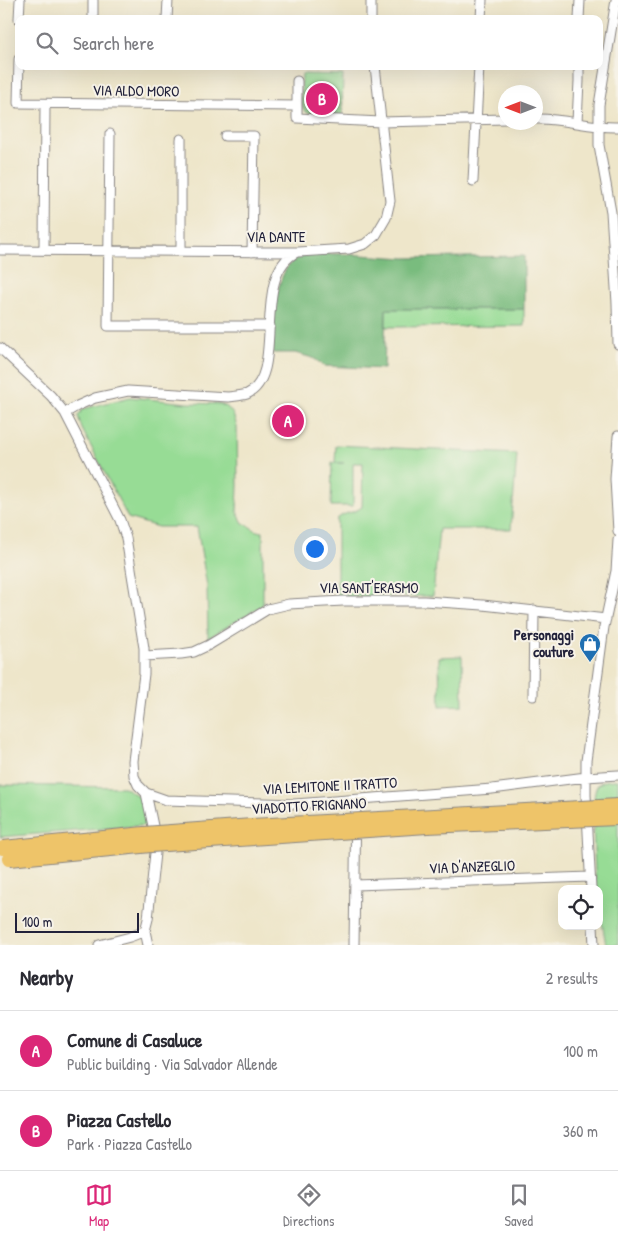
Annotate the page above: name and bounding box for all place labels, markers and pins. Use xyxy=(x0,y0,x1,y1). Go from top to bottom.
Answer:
pin: B xyxy=(306,80,338,118)
pin: A xyxy=(272,402,304,440)
place label: Personaggi couture xyxy=(514,624,574,662)
shop icon: Personaggi couture xyxy=(578,632,602,663)

